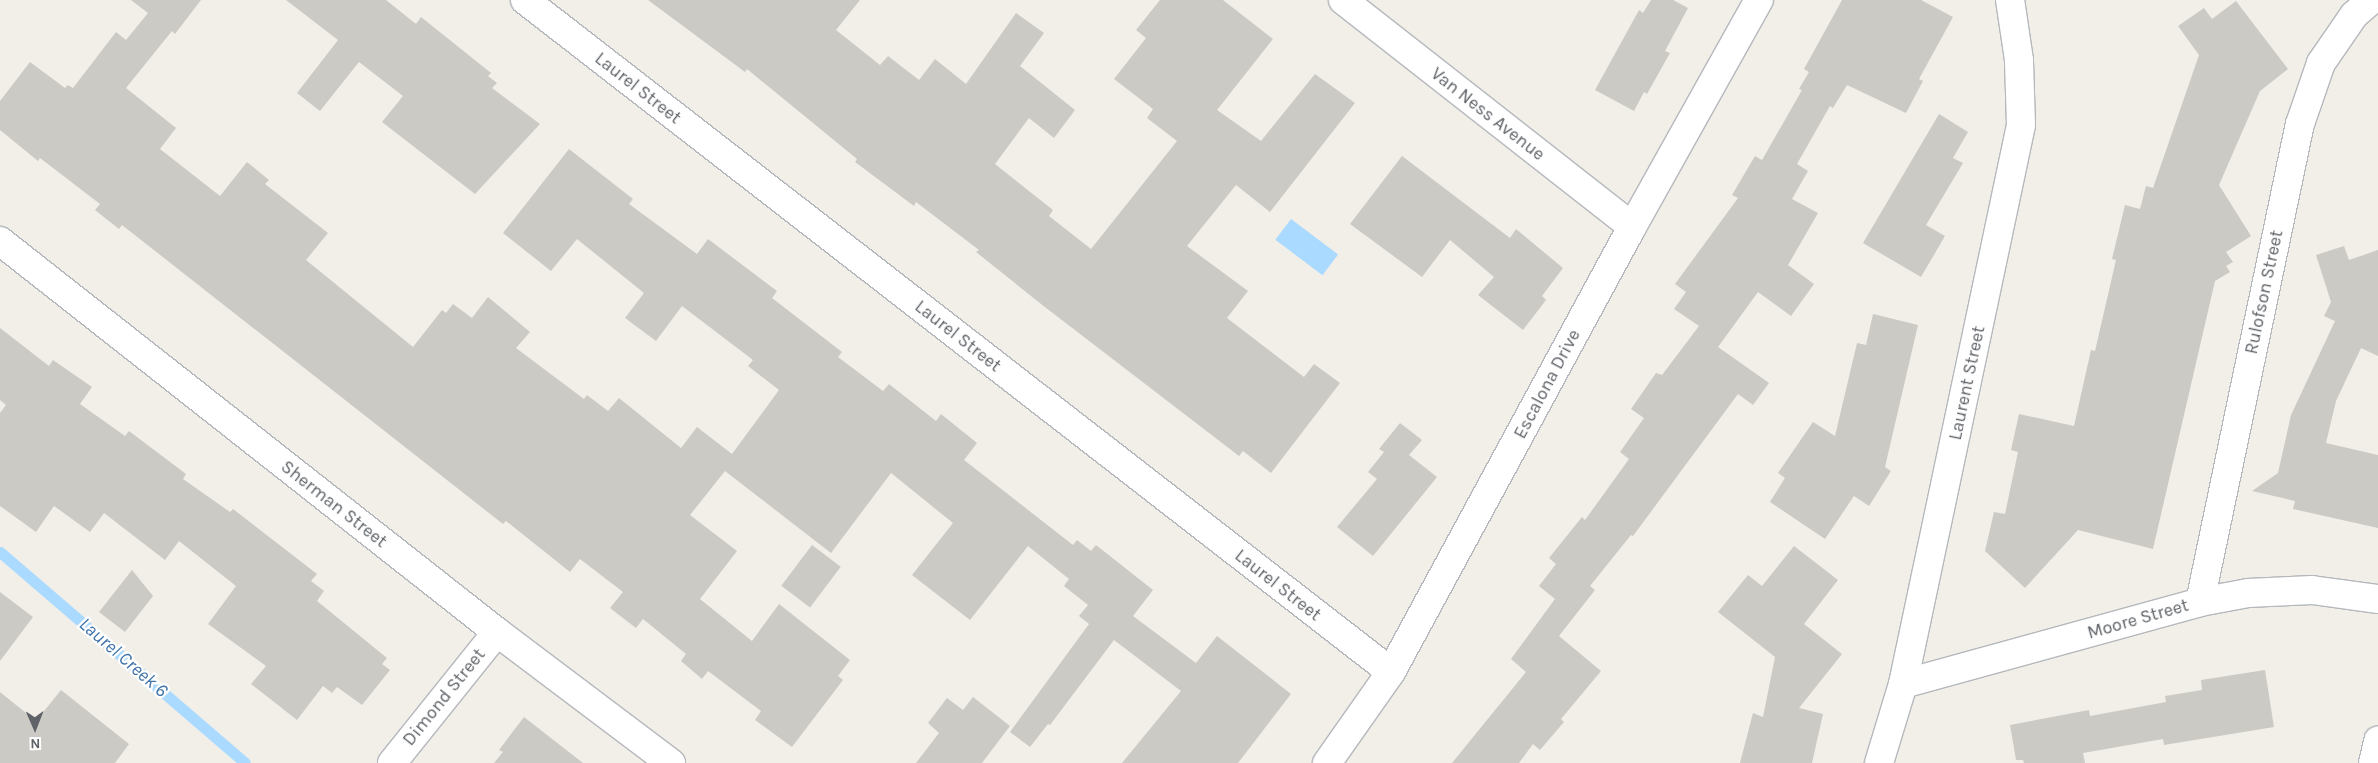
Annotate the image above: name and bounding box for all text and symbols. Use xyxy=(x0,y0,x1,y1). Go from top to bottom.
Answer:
street label: Laurel Street xyxy=(590,48,686,128)
street label: Van Ness Avenue xyxy=(1427,63,1549,165)
street label: Rulofson Street xyxy=(2240,228,2288,356)
street label: Laurel Street xyxy=(910,296,1006,376)
street label: Laurent Street xyxy=(1944,324,1990,442)
street label: Escalona Drive xyxy=(1509,326,1585,442)
street label: Sherman Street xyxy=(277,456,391,552)
street label: Laurel Street xyxy=(1230,545,1326,625)
street label: Moore Street xyxy=(2085,594,2191,644)
water label: Laurel Creek 6 xyxy=(74,613,172,703)
street label: Dimond Street xyxy=(398,644,490,750)
north arrow xyxy=(10,703,60,753)
text: N xyxy=(30,735,40,752)

